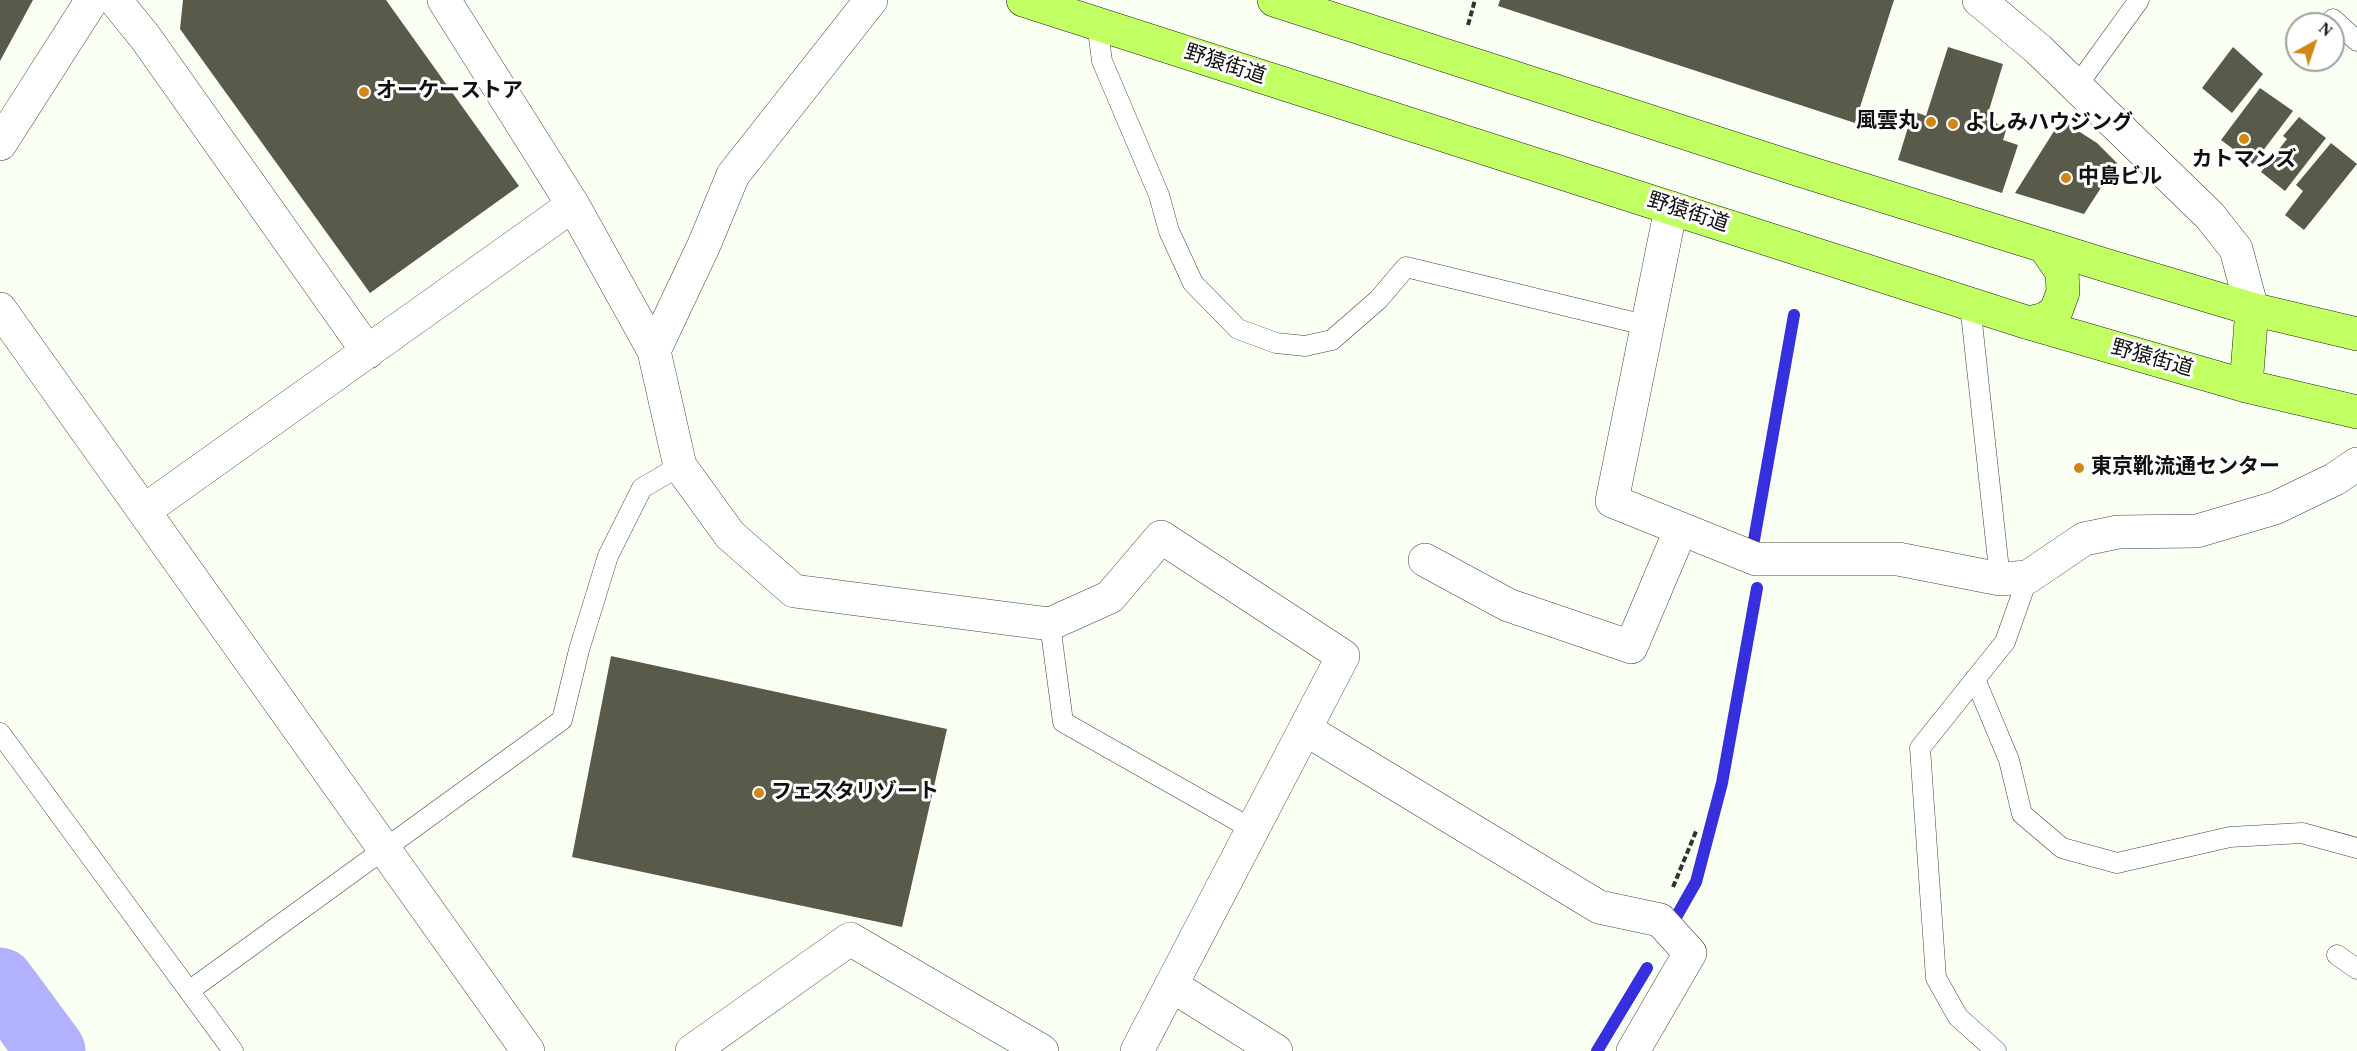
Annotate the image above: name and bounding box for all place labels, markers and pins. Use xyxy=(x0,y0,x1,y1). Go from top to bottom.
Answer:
place label: オーケーストア xyxy=(376,79,523,105)
marker: オーケーストア xyxy=(357,85,371,99)
place label: 風雲丸 xyxy=(1856,109,1919,135)
place label: よしみハウジング xyxy=(1965,111,2133,137)
marker: 風雲丸 xyxy=(1924,115,1938,129)
marker: よしみハウジング xyxy=(1946,117,1960,131)
marker: カトマンズ xyxy=(2237,132,2251,146)
place label: カトマンズ xyxy=(2192,148,2296,174)
place label: 中島ビル xyxy=(2078,165,2162,191)
marker: 中島ビル xyxy=(2059,171,2073,185)
place label: 東京靴流通センター xyxy=(2091,455,2280,481)
marker: 東京靴流通センター xyxy=(2072,461,2086,475)
place label: フェスタリゾート xyxy=(771,780,939,806)
marker: フェスタリゾート xyxy=(752,786,766,800)

